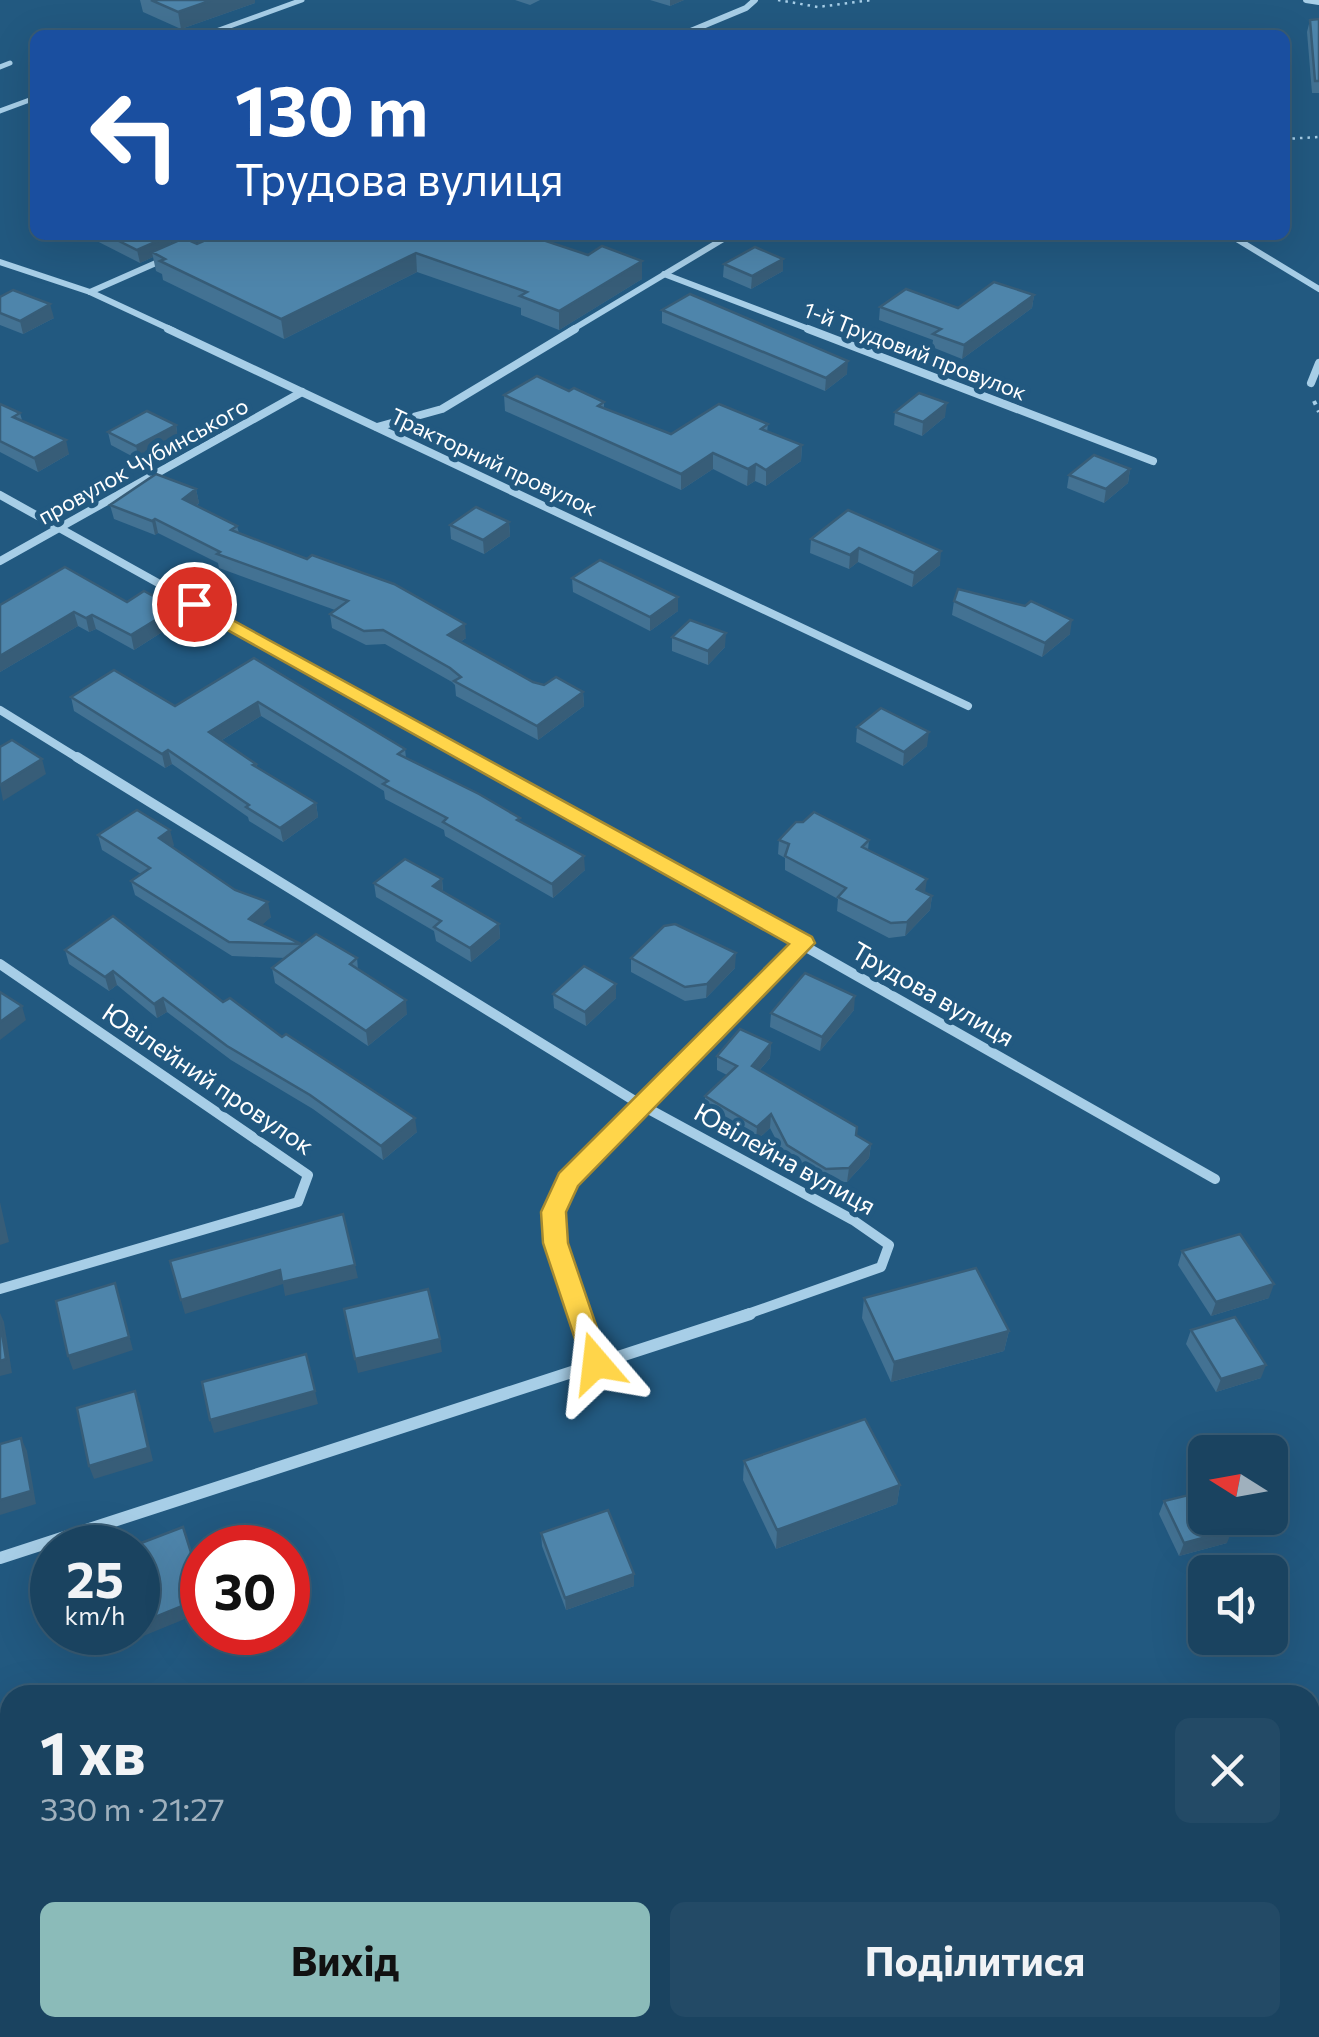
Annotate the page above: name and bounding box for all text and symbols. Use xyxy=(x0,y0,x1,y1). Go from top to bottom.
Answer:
text: 130 m xyxy=(235,65,428,150)
icon: left xyxy=(70,70,200,200)
text: Трудова вулиця xyxy=(235,150,564,205)
street label: 1-й Трудовий провулок xyxy=(800,296,1031,406)
street label: провулок Чубинського xyxy=(33,391,253,530)
street label: Тракторний провулок xyxy=(387,402,602,521)
pin xyxy=(152,562,237,647)
icon: arrive xyxy=(167,577,222,632)
street label: Трудова вулиця xyxy=(847,934,1020,1052)
street label: Ювілейний провулок xyxy=(97,996,320,1160)
street label: Ювілейна вулиця xyxy=(690,1096,881,1220)
position arrow xyxy=(544,1311,648,1415)
north arrow xyxy=(1188,1435,1288,1535)
map controls xyxy=(1188,1435,1288,1655)
speed limit sign: 30 xyxy=(180,1525,310,1655)
text: 25 xyxy=(66,1547,124,1608)
button: sound xyxy=(1188,1555,1288,1655)
text: km/h xyxy=(65,1600,125,1630)
text: 1 хв xyxy=(40,1714,145,1787)
button: close xyxy=(1175,1718,1280,1823)
text: 330 m · 21:27 xyxy=(40,1788,225,1828)
button: Вихід xyxy=(40,1902,650,2017)
button: Поділитися xyxy=(670,1902,1280,2017)

